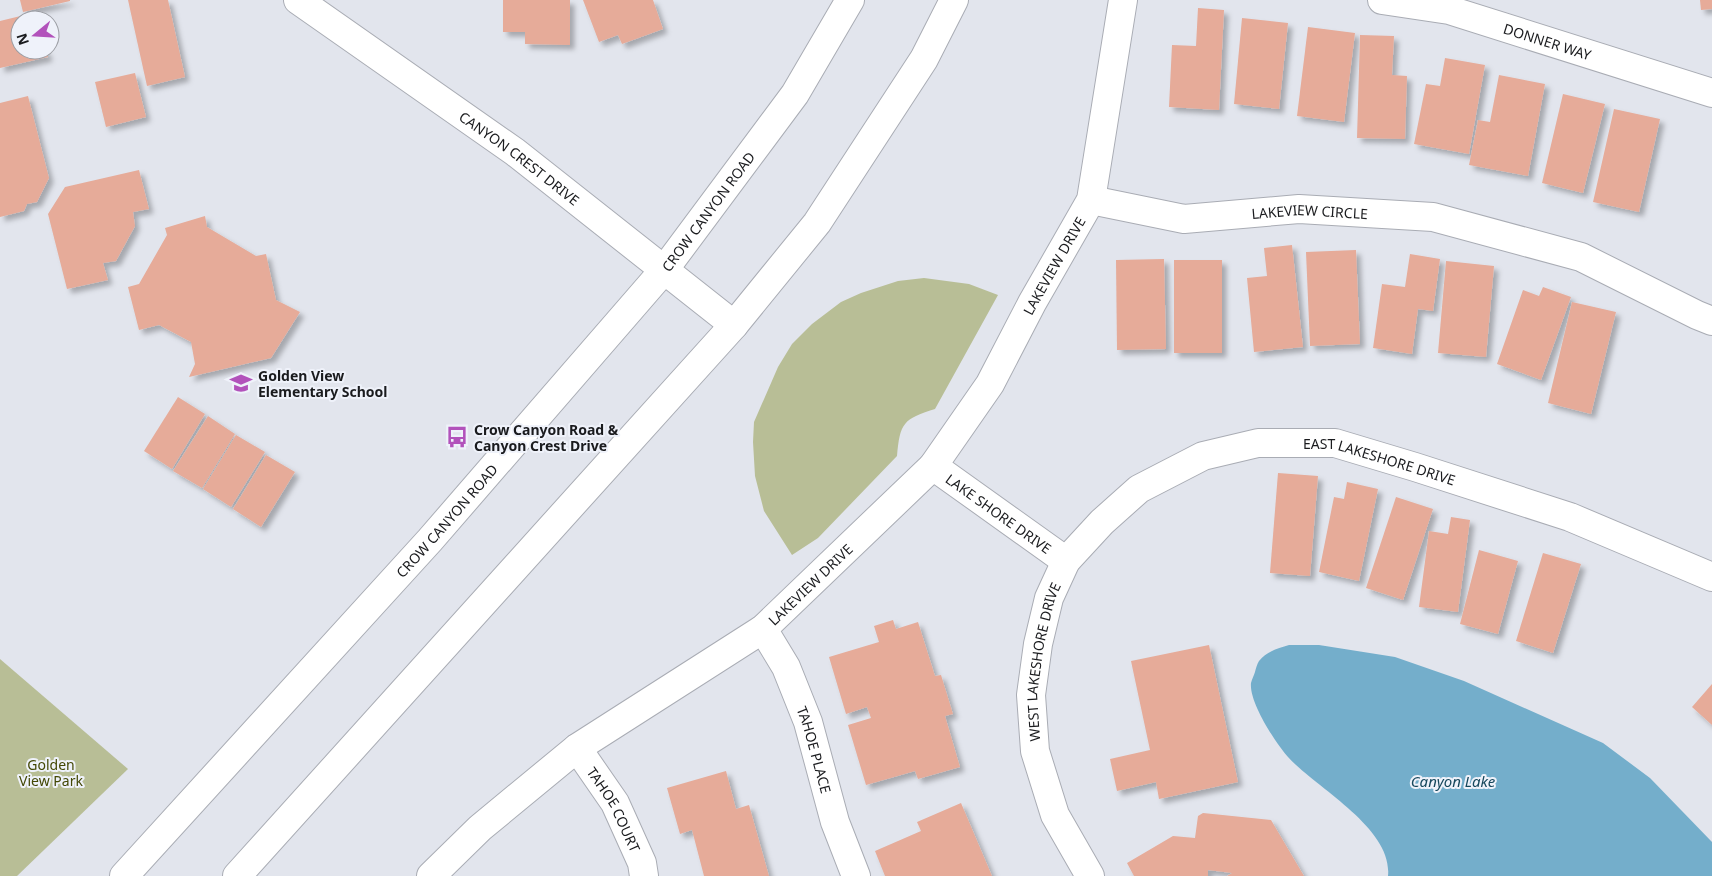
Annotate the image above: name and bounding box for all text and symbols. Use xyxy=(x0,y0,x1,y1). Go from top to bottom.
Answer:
north arrow xyxy=(10,10,60,60)
street label: DONNER WAY xyxy=(1501,18,1594,64)
text: N xyxy=(11,31,33,48)
street label: CANYON CREST DRIVE xyxy=(456,106,584,209)
street label: CROW CANYON ROAD xyxy=(657,147,759,275)
street label: LAKEVIEW CIRCLE xyxy=(1251,199,1368,223)
street label: LAKEVIEW DRIVE xyxy=(1018,213,1089,318)
place label: Golden View Elementary School xyxy=(258,366,388,401)
school or university icon: Golden View Elementary School xyxy=(228,370,254,396)
place label: Crow Canyon Road & Canyon Crest Drive xyxy=(474,420,619,455)
bus stop icon: Crow Canyon Road & Canyon Crest Drive xyxy=(444,424,470,450)
street label: EAST LAKESHORE DRIVE xyxy=(1303,434,1458,489)
street label: CROW CANYON ROAD xyxy=(391,460,501,581)
street label: LAKE SHORE DRIVE xyxy=(942,469,1055,557)
street label: LAKEVIEW DRIVE xyxy=(763,539,856,629)
street label: WEST LAKESHORE DRIVE xyxy=(1021,579,1065,742)
street label: TAHOE PLACE xyxy=(793,703,836,795)
park label: Golden View Park xyxy=(19,755,83,790)
street label: TAHOE COURT xyxy=(583,763,645,855)
water label: Canyon Lake xyxy=(1411,771,1496,791)

